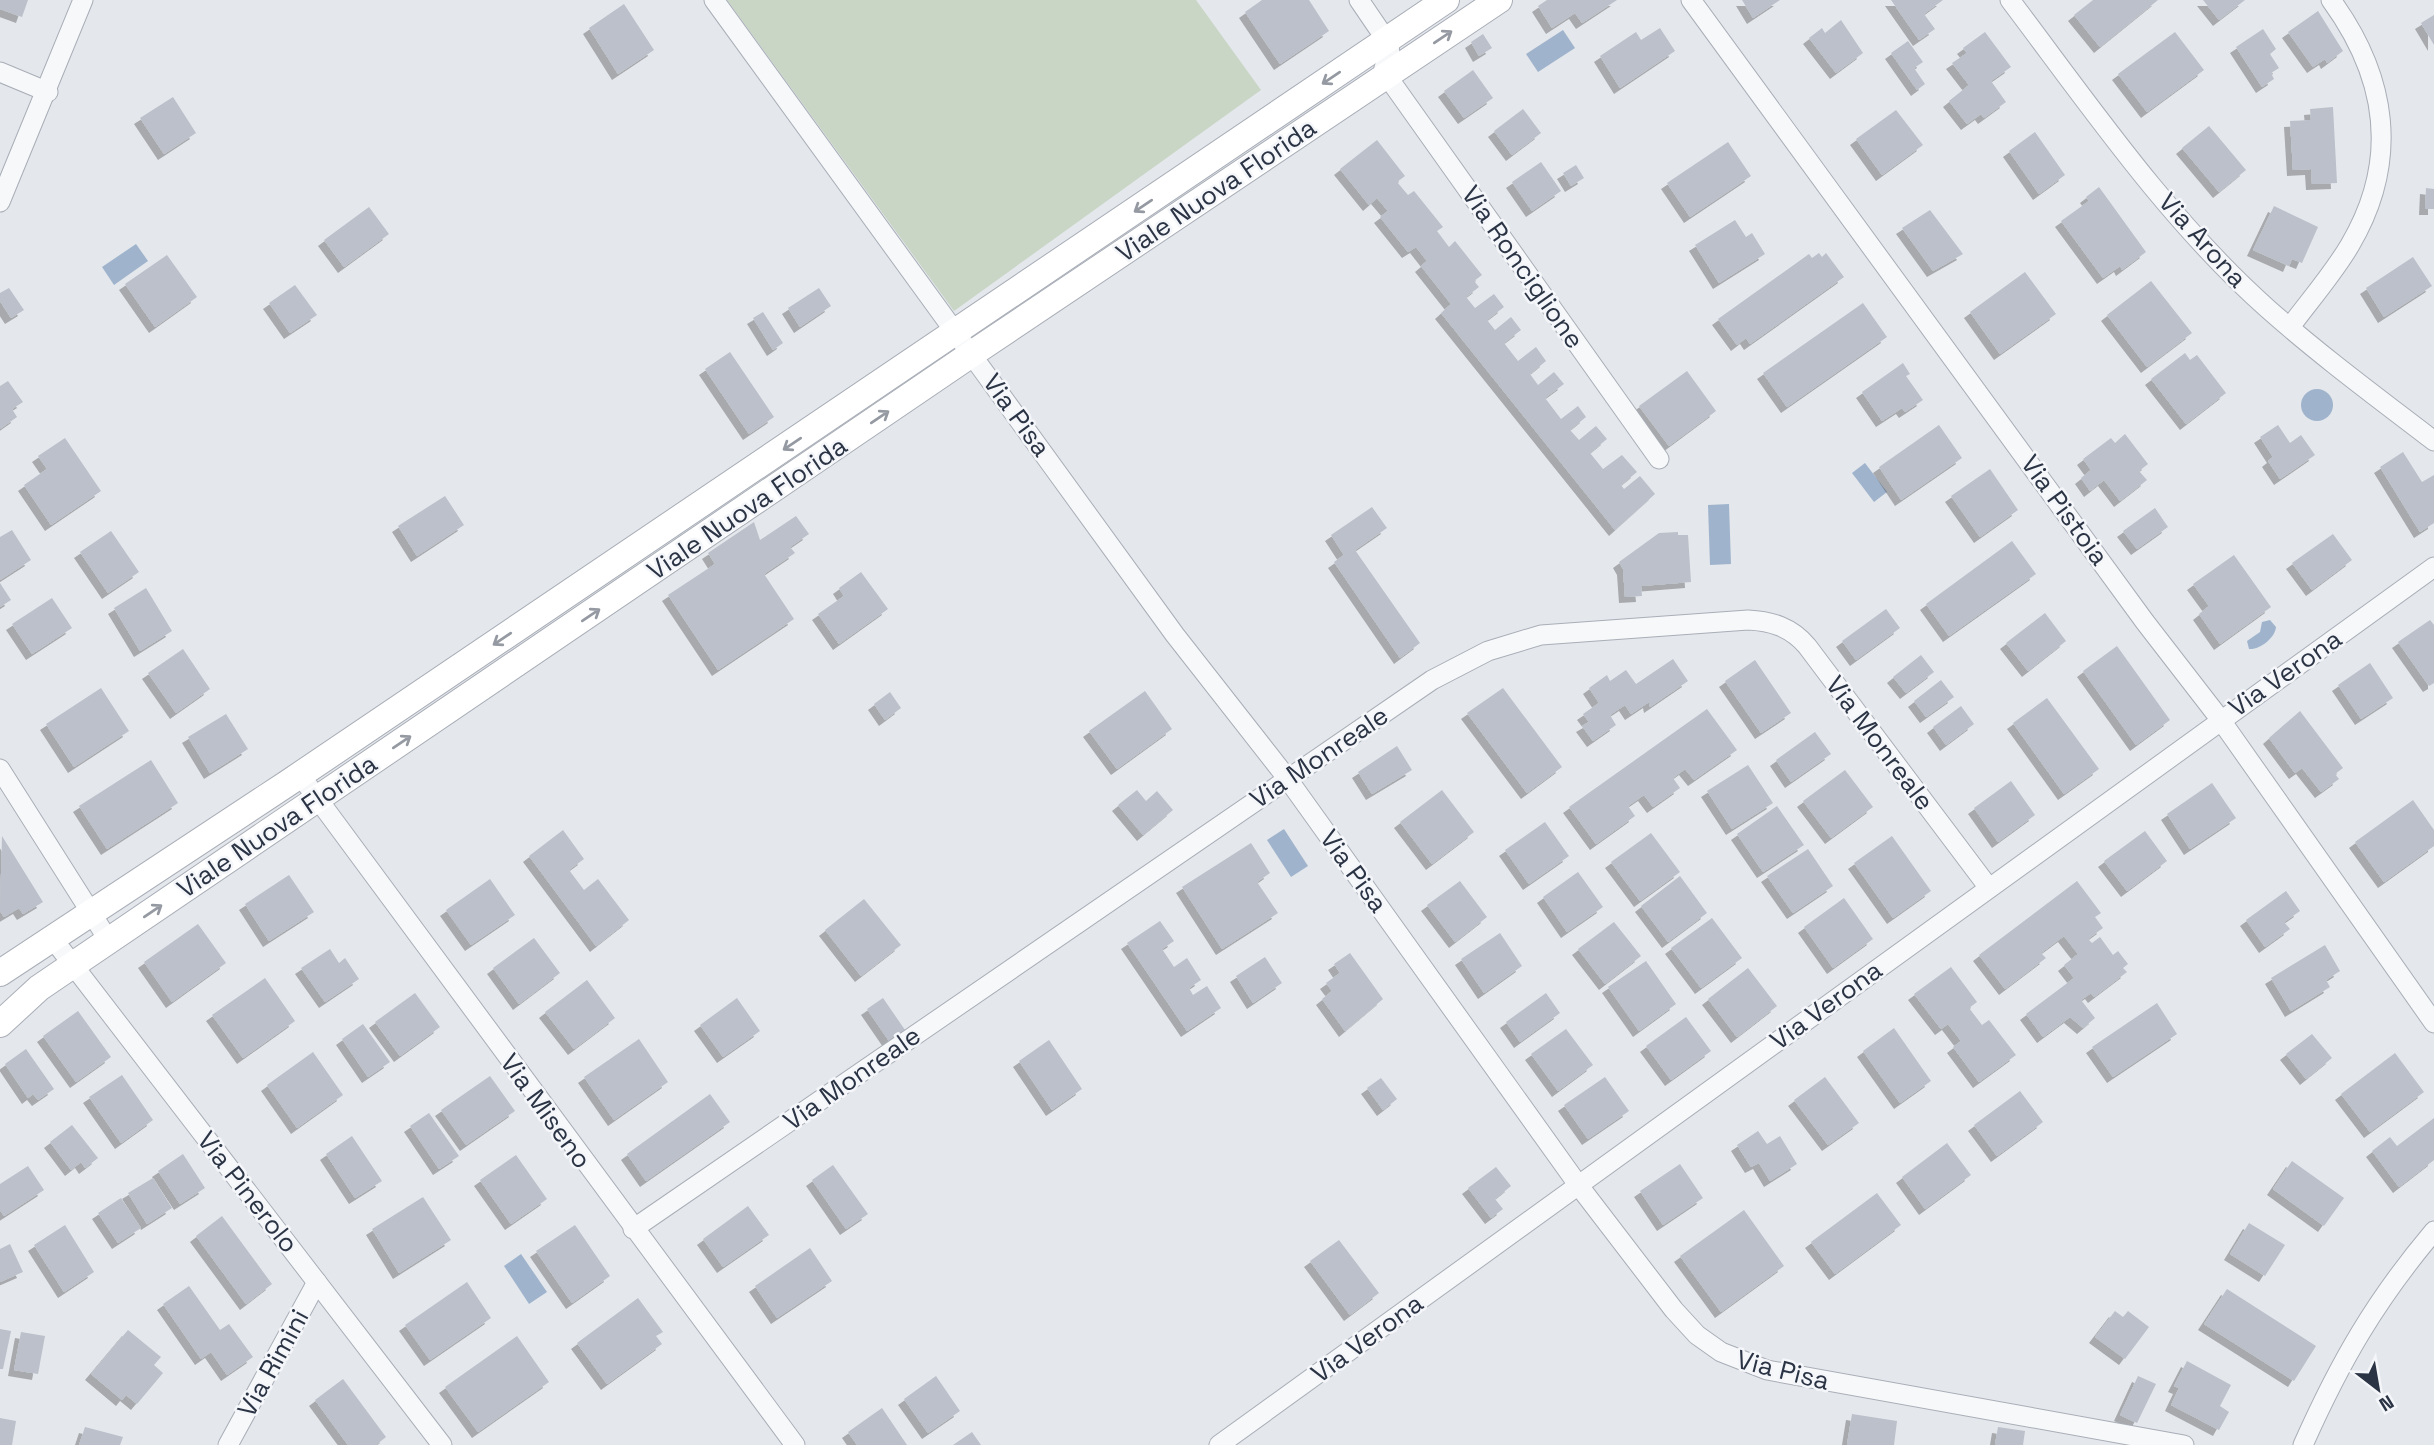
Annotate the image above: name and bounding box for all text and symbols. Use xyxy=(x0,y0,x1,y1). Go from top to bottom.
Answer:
one-way arrow xyxy=(1432,30,1452,44)
one-way arrow xyxy=(1322,71,1341,86)
street label: Viale Nuova Florida xyxy=(1109,110,1323,270)
street label: Via Ronciglione xyxy=(1454,179,1592,355)
street label: Via Arona xyxy=(2151,185,2255,295)
one-way arrow xyxy=(1134,199,1153,213)
street label: Via Pisa xyxy=(975,367,1059,463)
one-way arrow xyxy=(869,410,889,424)
street label: Viale Nuova Florida xyxy=(640,428,854,588)
one-way arrow xyxy=(783,436,802,451)
street label: Via Pistoia xyxy=(2014,448,2117,572)
one-way arrow xyxy=(581,608,600,622)
street label: Via Verona xyxy=(2222,622,2348,724)
one-way arrow xyxy=(493,632,512,646)
street label: Via Monreale xyxy=(1818,669,1942,817)
street label: Via Monreale xyxy=(1243,698,1395,816)
one-way arrow xyxy=(392,735,411,749)
street label: Viale Nuova Florida xyxy=(170,746,384,906)
street label: Via Pisa xyxy=(1312,823,1396,919)
one-way arrow xyxy=(143,904,162,918)
street label: Via Verona xyxy=(1763,953,1889,1057)
street label: Via Monreale xyxy=(777,1018,927,1138)
street label: Via Miseno xyxy=(493,1047,599,1175)
street label: Via Pinerolo xyxy=(190,1124,306,1260)
street label: Via Verona xyxy=(1304,1286,1430,1390)
street label: Via Rimini xyxy=(230,1303,316,1423)
street label: Via Pisa xyxy=(1733,1342,1833,1398)
north arrow xyxy=(2343,1354,2413,1424)
text: N xyxy=(2375,1389,2398,1417)

